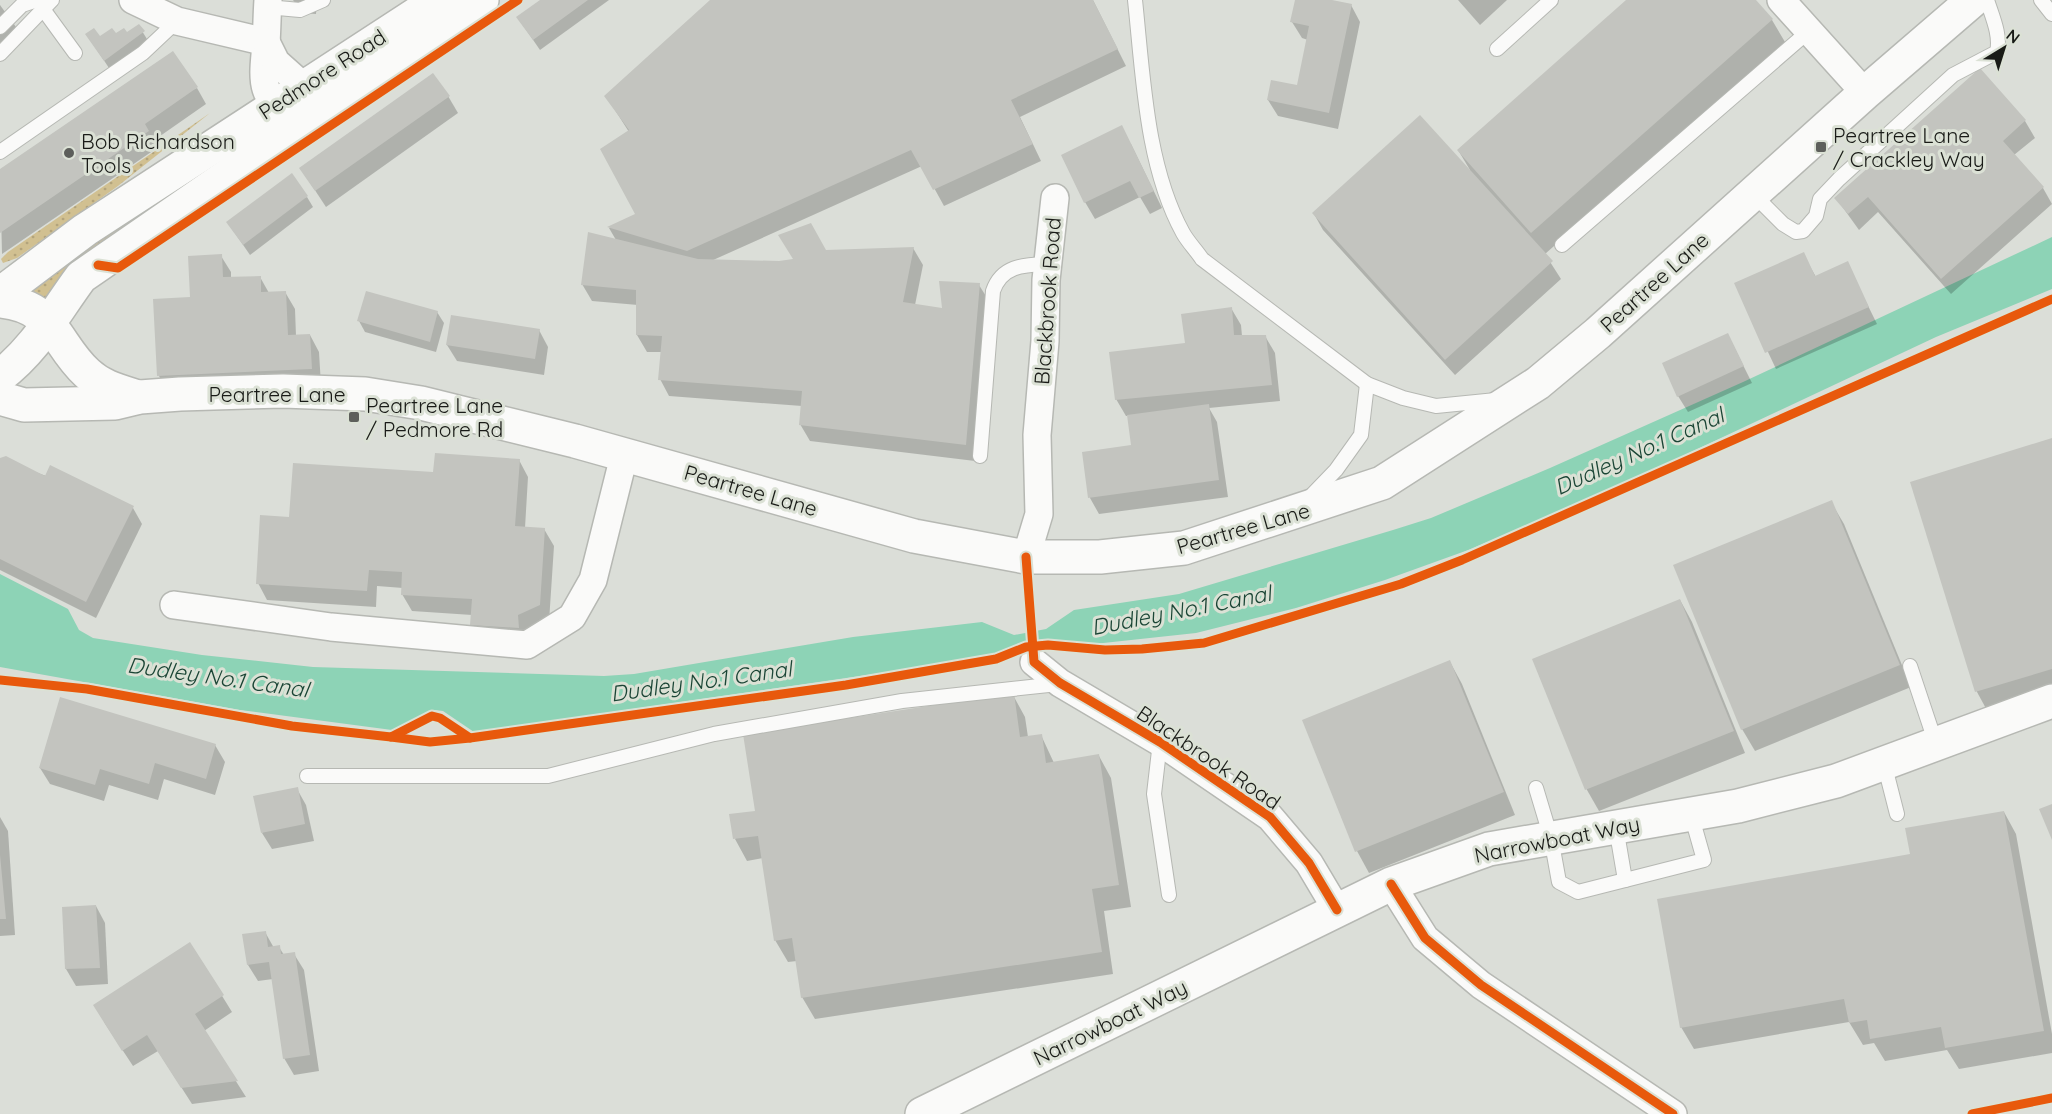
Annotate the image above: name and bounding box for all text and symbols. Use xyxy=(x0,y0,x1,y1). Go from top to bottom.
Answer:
north arrow xyxy=(1974,18,2034,78)
street label: Pedmore Road xyxy=(254,23,390,125)
text: N xyxy=(2002,25,2024,48)
place label: Peartree Lane / Crackley Way xyxy=(1833,122,1985,172)
place label: Bob Richardson Tools xyxy=(81,128,235,178)
marker: Peartree Lane / Crackley Way xyxy=(1814,140,1828,154)
marker: Bob Richardson Tools xyxy=(62,146,76,160)
street label: Blackbrook Road xyxy=(1028,216,1066,386)
street label: Peartree Lane xyxy=(1594,226,1714,338)
street label: Peartree Lane xyxy=(208,381,346,407)
place label: Peartree Lane / Pedmore Rd xyxy=(366,392,503,442)
water label: Dudley No.1 Canal xyxy=(1550,400,1731,501)
marker: Peartree Lane / Pedmore Rd xyxy=(347,410,361,424)
street label: Peartree Lane xyxy=(681,459,821,521)
street label: Peartree Lane xyxy=(1173,497,1313,559)
water label: Dudley No.1 Canal xyxy=(1089,578,1276,641)
water label: Dudley No.1 Canal xyxy=(126,650,313,704)
water label: Dudley No.1 Canal xyxy=(609,654,796,708)
street label: Blackbrook Road xyxy=(1132,699,1286,815)
street label: Narrowboat Way xyxy=(1472,810,1642,868)
street label: Narrowboat Way xyxy=(1029,974,1191,1070)

